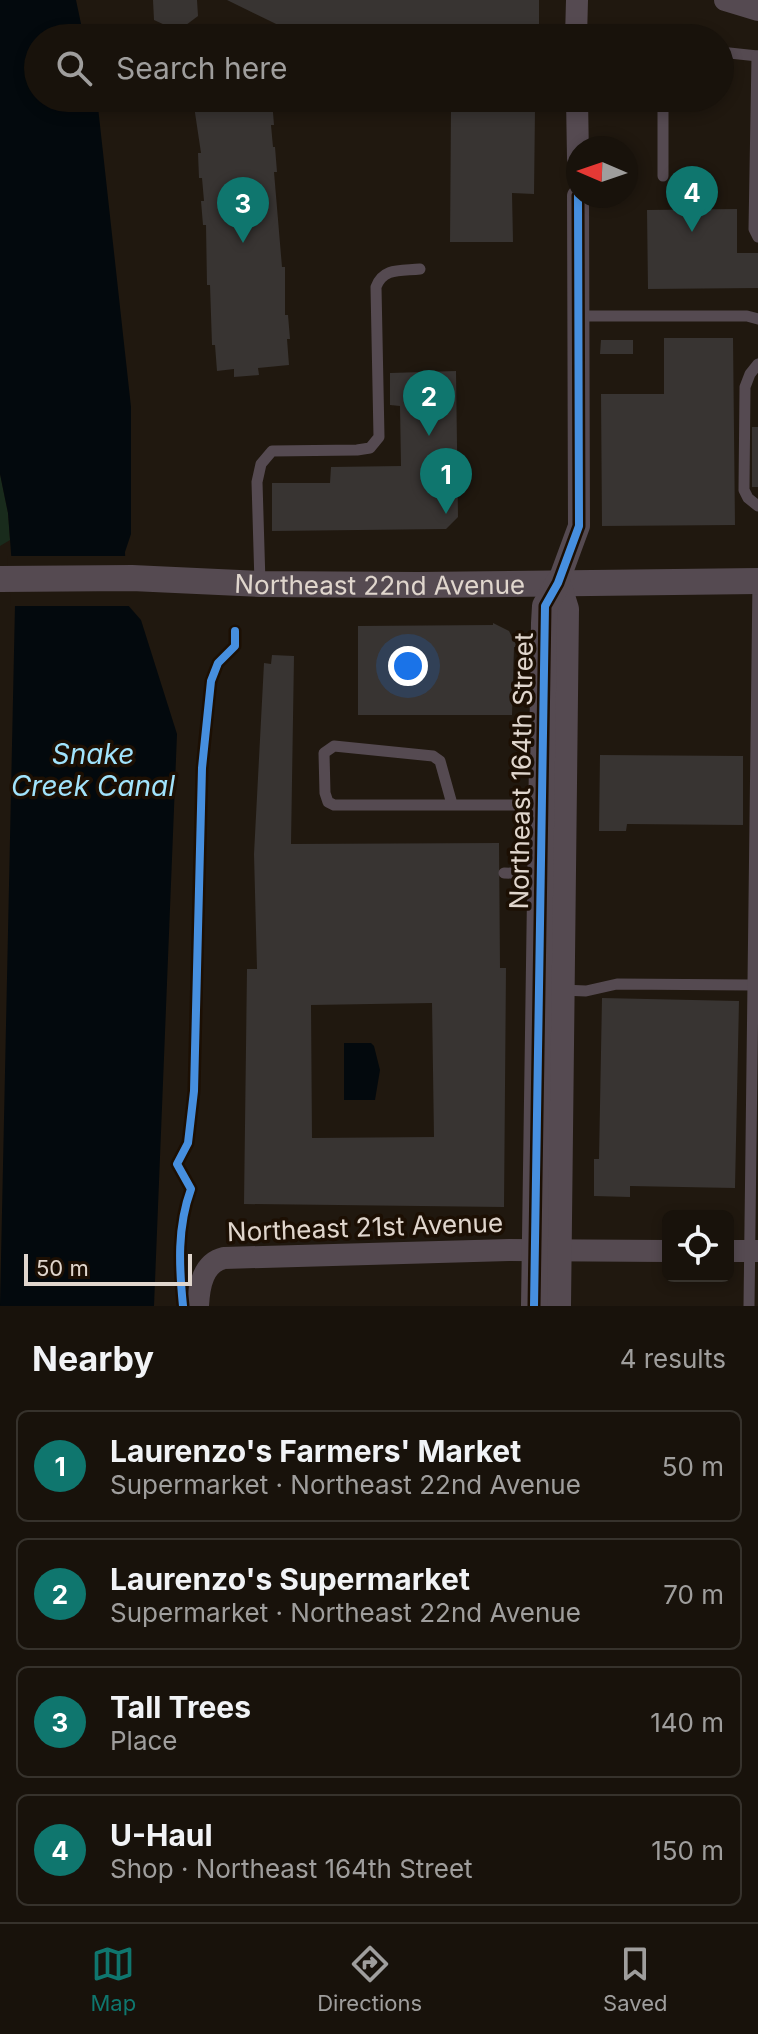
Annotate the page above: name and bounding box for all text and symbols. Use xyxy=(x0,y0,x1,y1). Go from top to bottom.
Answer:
search box xyxy=(24,24,734,112)
icon: search xyxy=(52,46,96,90)
text: Search here xyxy=(116,50,288,86)
north arrow xyxy=(566,136,638,208)
pin: 4 xyxy=(666,166,718,232)
pin: 3 xyxy=(217,177,269,243)
pin: 2 xyxy=(403,370,455,436)
pin: 1 xyxy=(420,448,472,514)
street label: Northeast 22nd Avenue xyxy=(234,567,525,601)
street label: Northeast 164th Street xyxy=(503,632,539,910)
your location xyxy=(388,646,428,686)
water label: Snake Creek Canal xyxy=(11,737,175,803)
street label: Northeast 21st Avenue xyxy=(226,1207,504,1247)
map controls xyxy=(662,1210,734,1282)
button: locate xyxy=(662,1210,734,1282)
scale bar xyxy=(24,1250,192,1286)
text: 50 m xyxy=(36,1255,89,1281)
text: Nearby xyxy=(32,1338,154,1379)
text: 4 results xyxy=(620,1343,726,1374)
text: Laurenzo's Farmers' Market xyxy=(110,1433,521,1469)
text: 1 xyxy=(54,1451,66,1482)
text: 50 m xyxy=(662,1451,724,1482)
text: Supermarket · Northeast 22nd Avenue xyxy=(110,1469,581,1500)
text: Laurenzo's Supermarket xyxy=(110,1561,470,1597)
text: 2 xyxy=(52,1579,68,1610)
text: 70 m xyxy=(663,1579,724,1610)
text: Supermarket · Northeast 22nd Avenue xyxy=(110,1597,581,1628)
text: Tall Trees xyxy=(110,1689,251,1725)
text: 3 xyxy=(52,1707,68,1738)
text: 140 m xyxy=(650,1707,724,1738)
text: Place xyxy=(110,1725,178,1756)
text: U-Haul xyxy=(110,1817,213,1853)
text: 4 xyxy=(51,1835,69,1866)
text: 150 m xyxy=(651,1835,724,1866)
text: Shop · Northeast 164th Street xyxy=(110,1853,473,1884)
tab: Map xyxy=(91,1942,136,2016)
tab: Directions xyxy=(317,1942,422,2016)
tab: Saved xyxy=(603,1942,667,2016)

